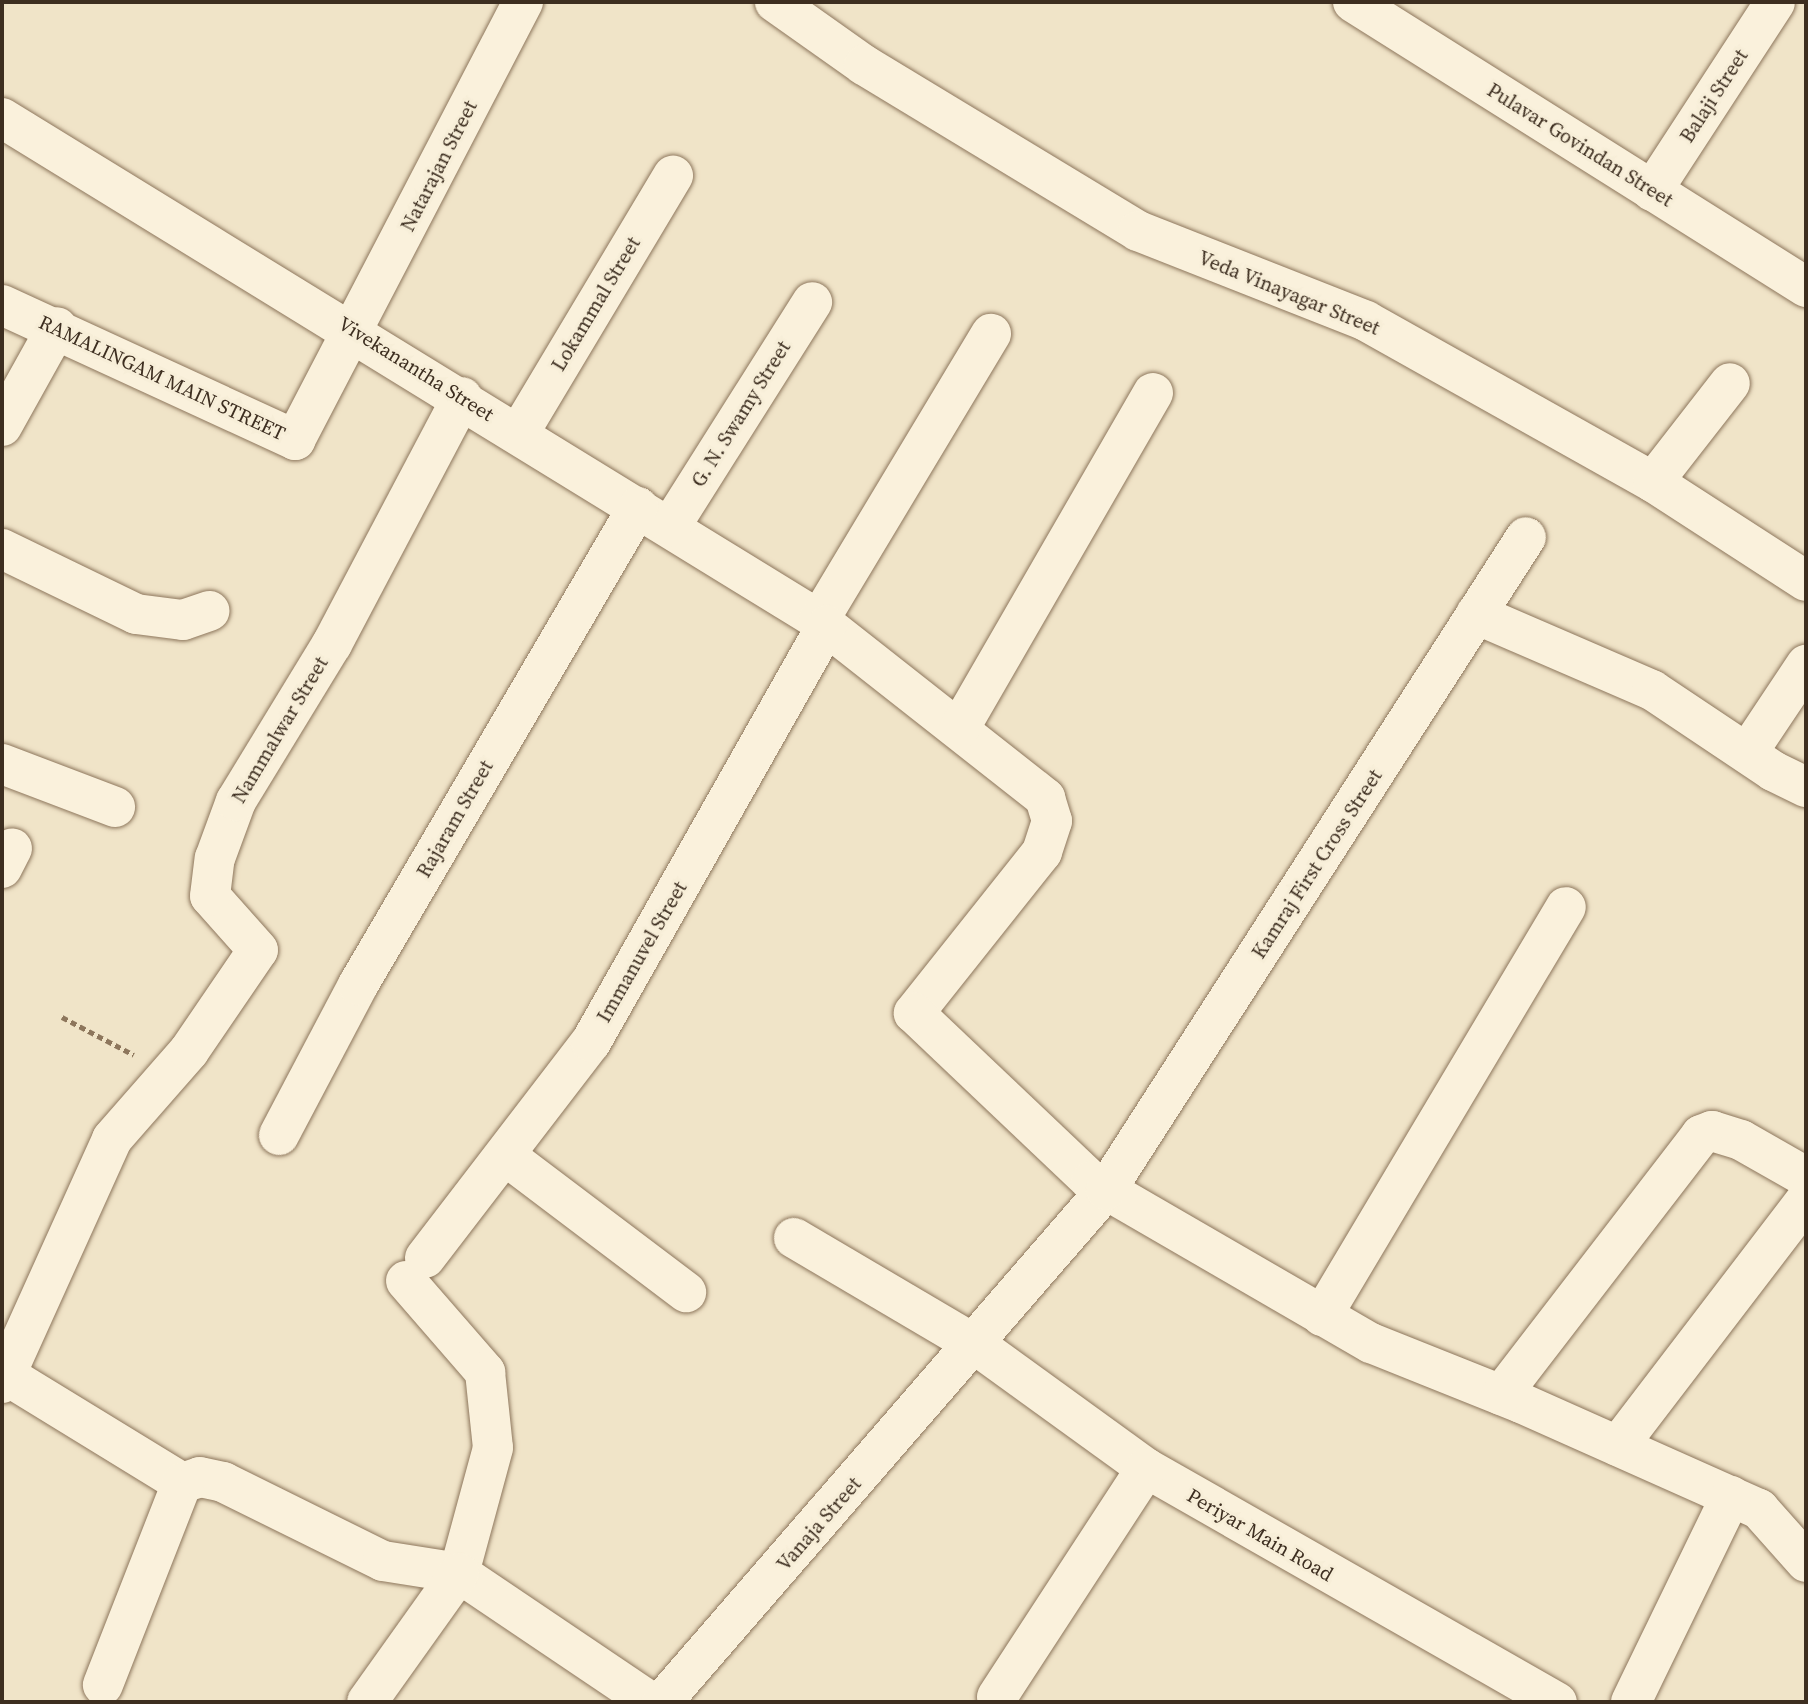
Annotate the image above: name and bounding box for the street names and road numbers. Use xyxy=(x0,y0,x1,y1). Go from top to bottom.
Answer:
street label: Balaji Street xyxy=(1675,45,1753,147)
street label: Pulavar Govindan Street xyxy=(1483,78,1677,212)
street label: Natarajan Street xyxy=(396,97,482,235)
street label: Lokammal Street xyxy=(547,233,645,375)
street label: Veda Vinayagar Street xyxy=(1195,246,1383,340)
street label: RAMALINGAM MAIN STREET xyxy=(35,310,289,446)
street label: Vivekanantha Street xyxy=(334,312,498,426)
street label: G. N. Swamy Street xyxy=(686,337,796,491)
street label: Nammalwar Street xyxy=(227,653,333,807)
street label: Rajaram Street xyxy=(412,756,498,882)
street label: Kamraj First Cross Street xyxy=(1247,765,1387,963)
street label: Immanuvel Street xyxy=(592,877,692,1027)
street label: Vanaja Street xyxy=(772,1472,866,1576)
street label: Periyar Main Road xyxy=(1183,1483,1337,1587)

